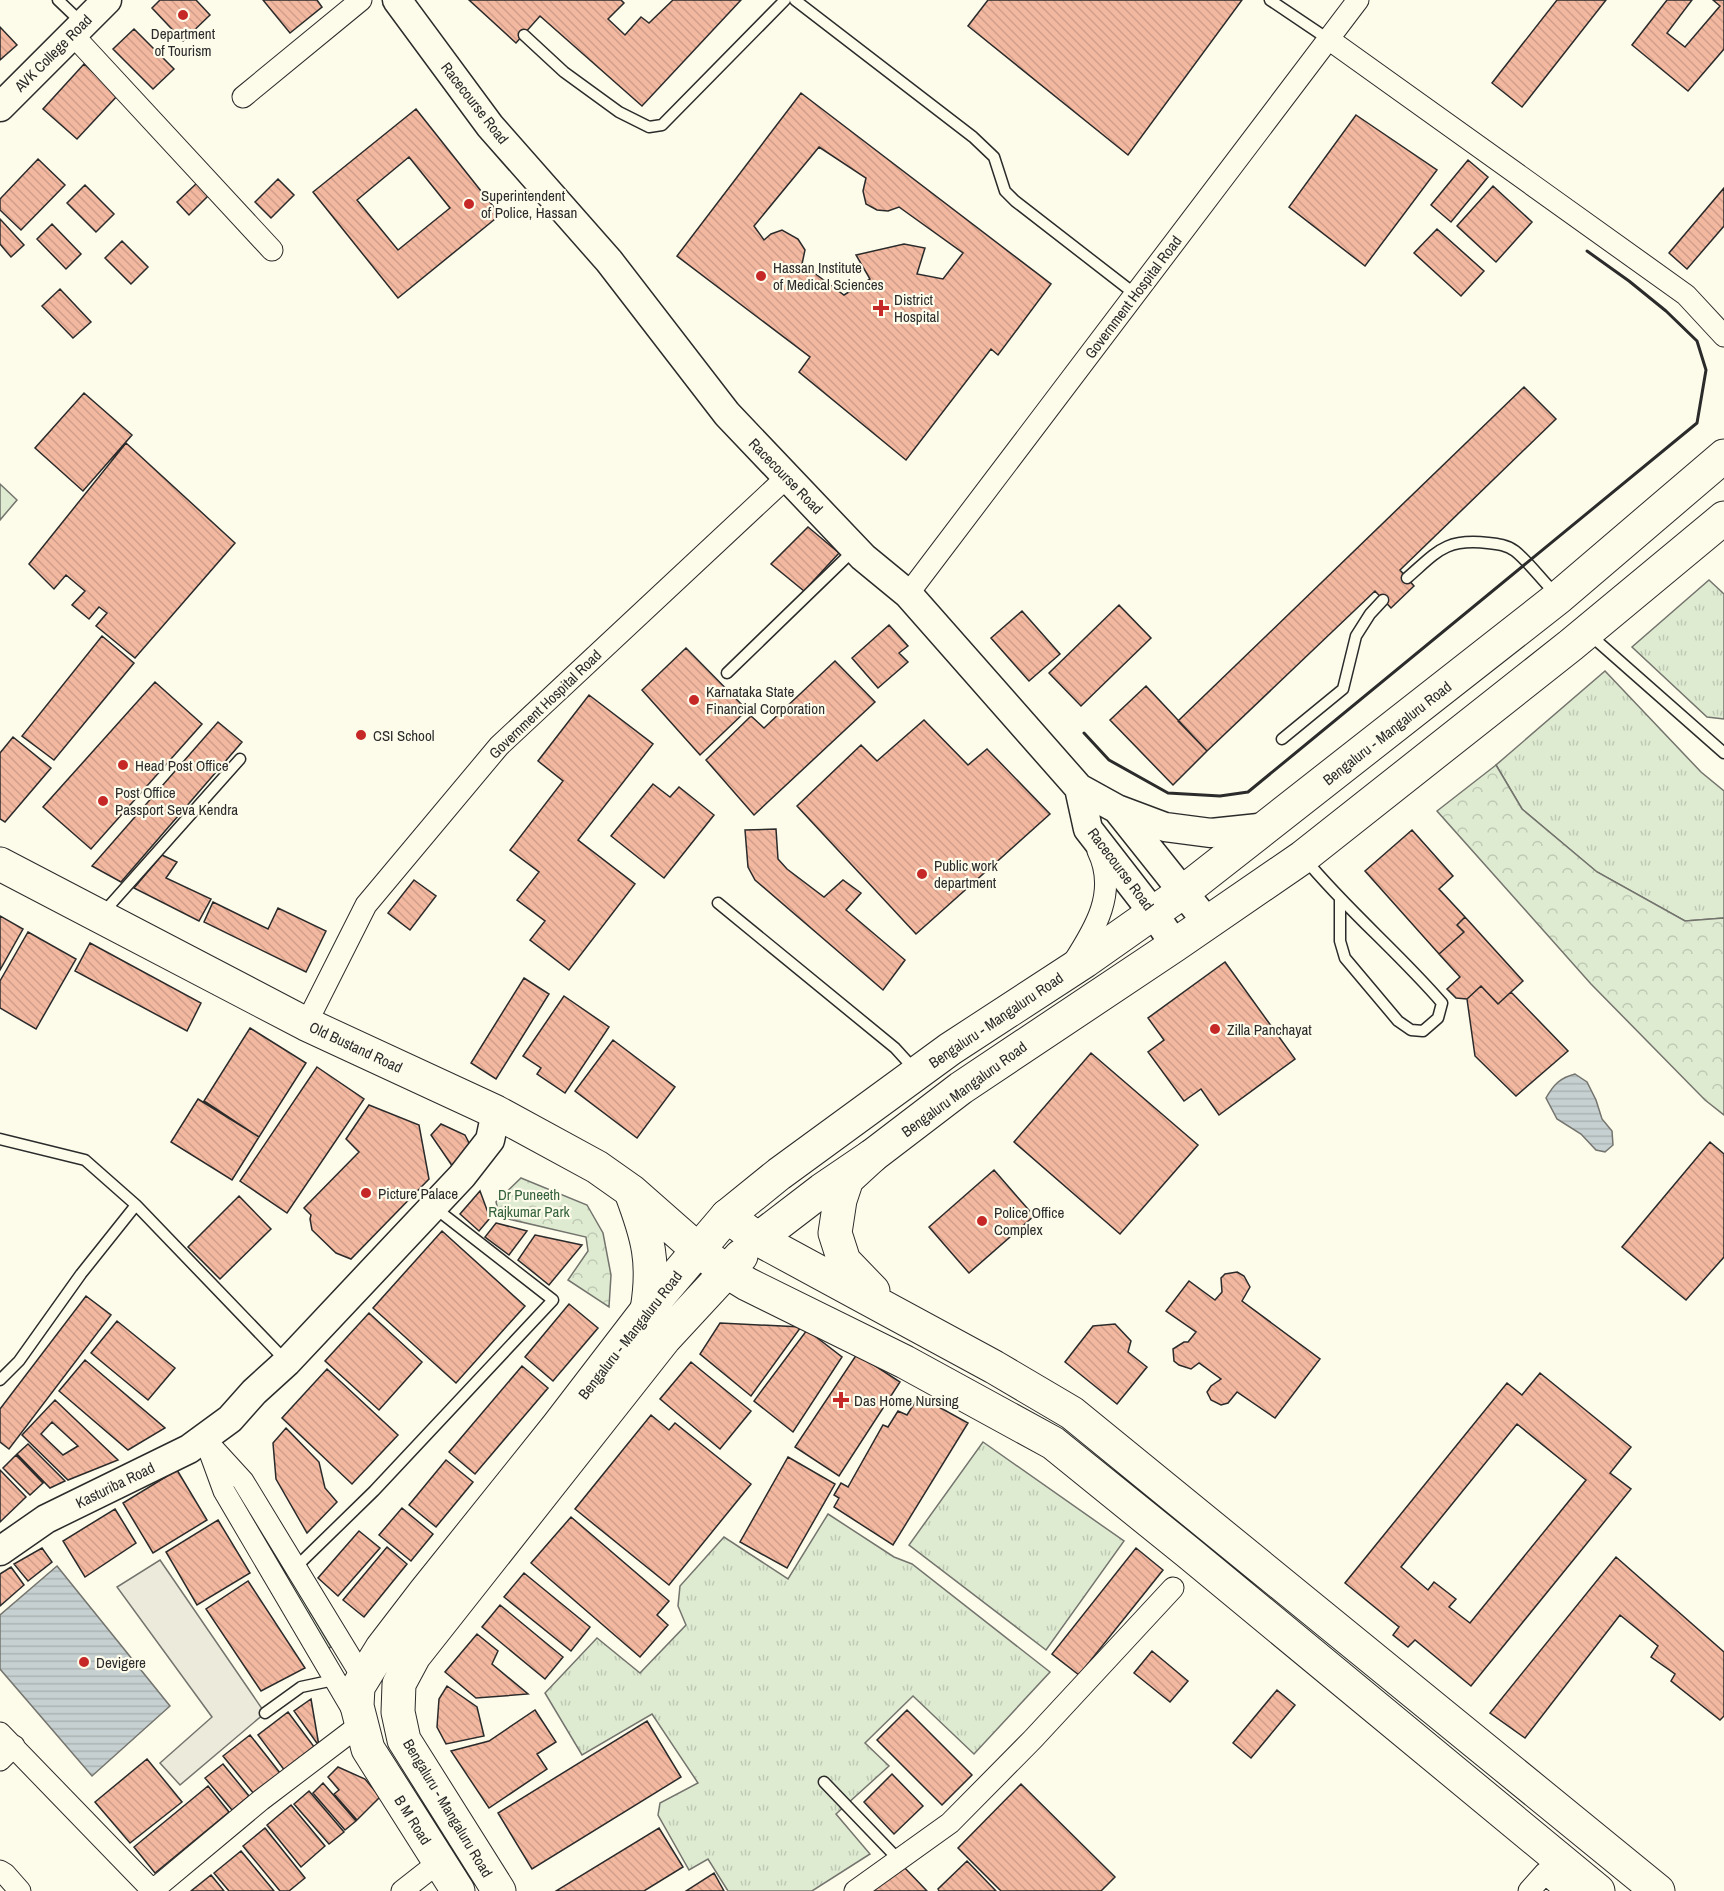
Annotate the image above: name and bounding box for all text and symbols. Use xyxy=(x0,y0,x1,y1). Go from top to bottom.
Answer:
marker: Department of Tourism xyxy=(176,8,190,22)
street label: AVK College Road xyxy=(9,10,96,97)
place label: Department of Tourism xyxy=(151,23,216,61)
street label: Racecourse Road xyxy=(436,58,514,148)
place label: Superintendent of Police, Hassan xyxy=(481,185,577,223)
marker: Superintendent of Police, Hassan xyxy=(462,197,476,211)
street label: Government Hospital Road xyxy=(1080,231,1186,363)
place label: Hassan Institute of Medical Sciences xyxy=(773,257,884,295)
marker: Hassan Institute of Medical Sciences xyxy=(754,269,768,283)
place label: District Hospital xyxy=(894,289,939,327)
marker: District Hospital xyxy=(872,299,890,317)
street label: Racecourse Road xyxy=(744,433,828,519)
street label: Government Hospital Road xyxy=(484,645,606,763)
street label: Bengaluru - Mangaluru Road xyxy=(1318,676,1456,790)
place label: Karnataka State Financial Corporation xyxy=(706,681,825,719)
marker: Karnataka State Financial Corporation xyxy=(687,693,701,707)
place label: CSI School xyxy=(373,725,435,746)
marker: CSI School xyxy=(354,728,368,742)
place label: Head Post Office xyxy=(135,755,229,776)
marker: Head Post Office xyxy=(116,758,130,772)
place label: Post Office Passport Seva Kendra xyxy=(115,782,238,820)
marker: Post Office Passport Seva Kendra xyxy=(96,794,110,808)
street label: Racecourse Road xyxy=(1083,823,1159,915)
place label: Public work department xyxy=(934,855,998,893)
marker: Public work department xyxy=(915,867,929,881)
street label: Bengaluru - Mangaluru Road xyxy=(925,967,1067,1073)
street label: Old Bustand Road xyxy=(306,1016,406,1078)
place label: Zilla Panchayat xyxy=(1227,1019,1312,1040)
marker: Zilla Panchayat xyxy=(1208,1022,1222,1036)
street label: Bengaluru Mangaluru Road xyxy=(897,1036,1031,1142)
place label: Picture Palace xyxy=(378,1183,458,1204)
park label: Dr Puneeth Rajkumar Park xyxy=(488,1184,571,1222)
marker: Picture Palace xyxy=(359,1186,373,1200)
place label: Police Office Complex xyxy=(994,1202,1064,1240)
marker: Police Office Complex xyxy=(975,1214,989,1228)
street label: Bengaluru - Mangaluru Road xyxy=(573,1266,687,1404)
place label: Das Home Nursing xyxy=(854,1390,959,1411)
marker: Das Home Nursing xyxy=(832,1391,850,1409)
street label: Kasturiba Road xyxy=(72,1457,158,1513)
place label: Devigere xyxy=(96,1652,146,1673)
marker: Devigere xyxy=(77,1655,91,1669)
street label: Bengaluru - Mangaluru Road xyxy=(398,1735,498,1881)
street label: B M Road xyxy=(390,1791,436,1849)

